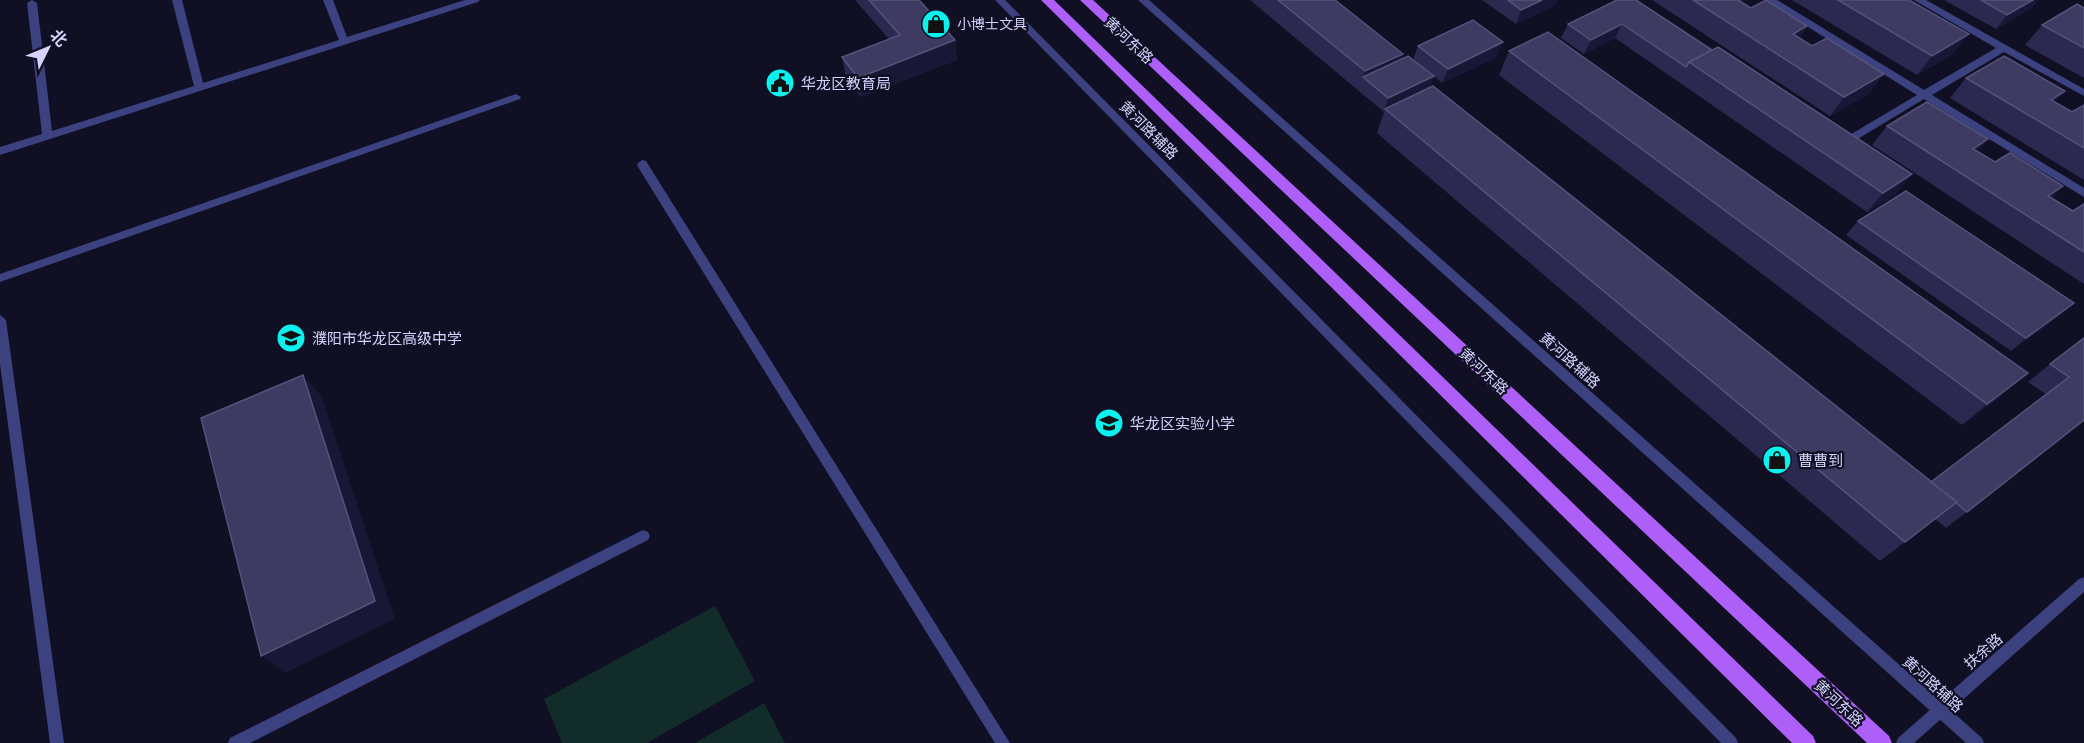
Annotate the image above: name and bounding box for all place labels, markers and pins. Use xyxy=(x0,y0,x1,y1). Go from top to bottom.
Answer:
shop icon: 小博士文具 xyxy=(920,8,952,40)
place label: 小博士文具 xyxy=(957,15,1027,33)
public building icon: 华龙区教育局 xyxy=(764,67,796,99)
place label: 华龙区教育局 xyxy=(801,74,891,93)
school or university icon: 濮阳市华龙区高级中学 xyxy=(275,322,307,354)
place label: 濮阳市华龙区高级中学 xyxy=(312,329,462,348)
school or university icon: 华龙区实验小学 xyxy=(1093,407,1125,439)
place label: 华龙区实验小学 xyxy=(1130,414,1235,433)
shop icon: 曹曹到 xyxy=(1761,444,1793,476)
place label: 曹曹到 xyxy=(1798,451,1843,470)

